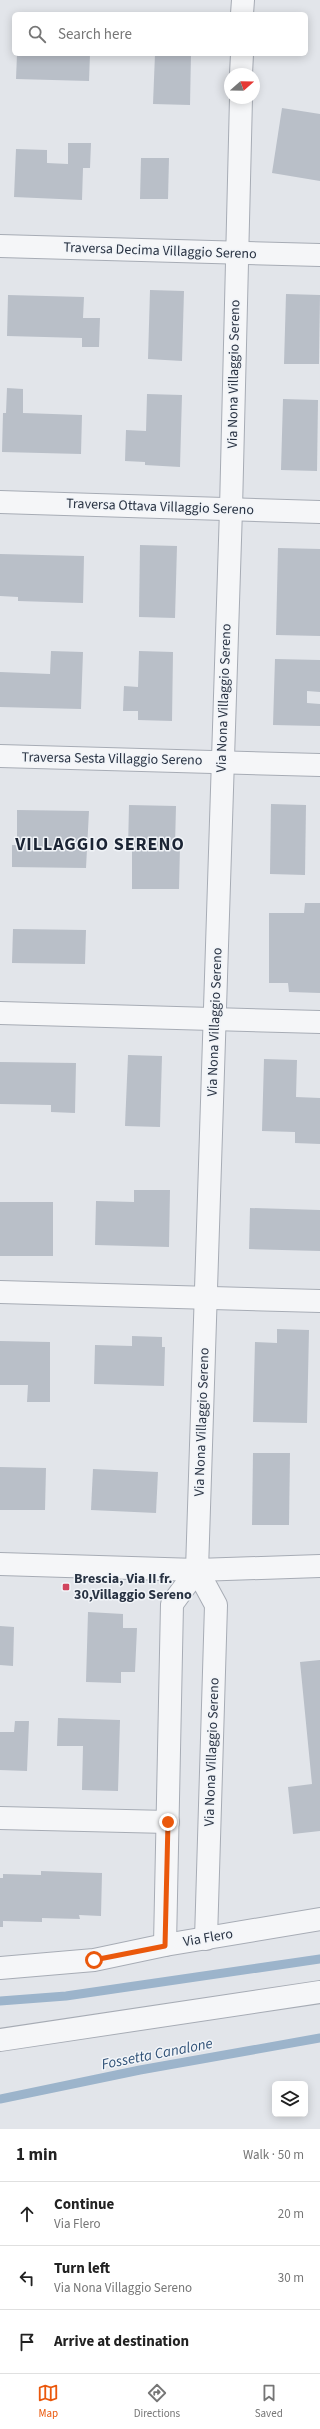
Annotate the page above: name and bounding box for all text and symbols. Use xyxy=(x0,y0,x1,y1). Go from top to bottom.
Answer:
search box xyxy=(12,12,308,56)
icon: search xyxy=(26,23,48,45)
text: Search here xyxy=(58,24,132,45)
north arrow xyxy=(224,68,260,104)
street label: Traversa Decima Villaggio Sereno xyxy=(63,238,257,264)
street label: Via Nona Villaggio Sereno xyxy=(223,299,245,449)
street label: Traversa Ottava Villaggio Sereno xyxy=(66,494,254,520)
street label: Via Nona Villaggio Sereno xyxy=(211,623,237,773)
street label: Traversa Sesta Villaggio Sereno xyxy=(21,747,203,771)
district label: VILLAGGIO SERENO xyxy=(14,832,185,857)
street label: Via Nona Villaggio Sereno xyxy=(202,947,228,1097)
street label: Via Nona Villaggio Sereno xyxy=(189,1347,215,1497)
place label: Brescia, Via II fr. 30,Villaggio Sereno xyxy=(74,1569,192,1605)
marker: Brescia, Via II fr. 30,Villaggio Sereno xyxy=(61,1582,71,1592)
street label: Via Nona Villaggio Sereno xyxy=(199,1677,225,1827)
route end xyxy=(159,1813,177,1831)
street label: Via Flero xyxy=(182,1924,234,1952)
route start xyxy=(85,1951,103,1969)
water label: Fossetta Canalone xyxy=(100,2033,214,2075)
map controls xyxy=(272,2081,308,2117)
button: layers xyxy=(272,2081,308,2117)
text: 1 min xyxy=(16,2143,57,2167)
text: Walk · 50 m xyxy=(243,2146,304,2164)
text: Continue xyxy=(54,2194,114,2215)
icon: ahead xyxy=(16,2203,38,2225)
text: 20 m xyxy=(278,2205,304,2223)
text: Via Flero xyxy=(54,2215,101,2233)
text: Turn left xyxy=(54,2258,110,2279)
icon: left xyxy=(16,2267,38,2289)
text: 30 m xyxy=(278,2269,304,2287)
text: Via Nona Villaggio Sereno xyxy=(54,2279,192,2297)
icon: arrive xyxy=(16,2331,38,2353)
text: Arrive at destination xyxy=(54,2331,189,2352)
tab: Map xyxy=(37,2382,59,2421)
tab: Directions xyxy=(134,2382,180,2421)
tab: Saved xyxy=(255,2382,283,2421)

